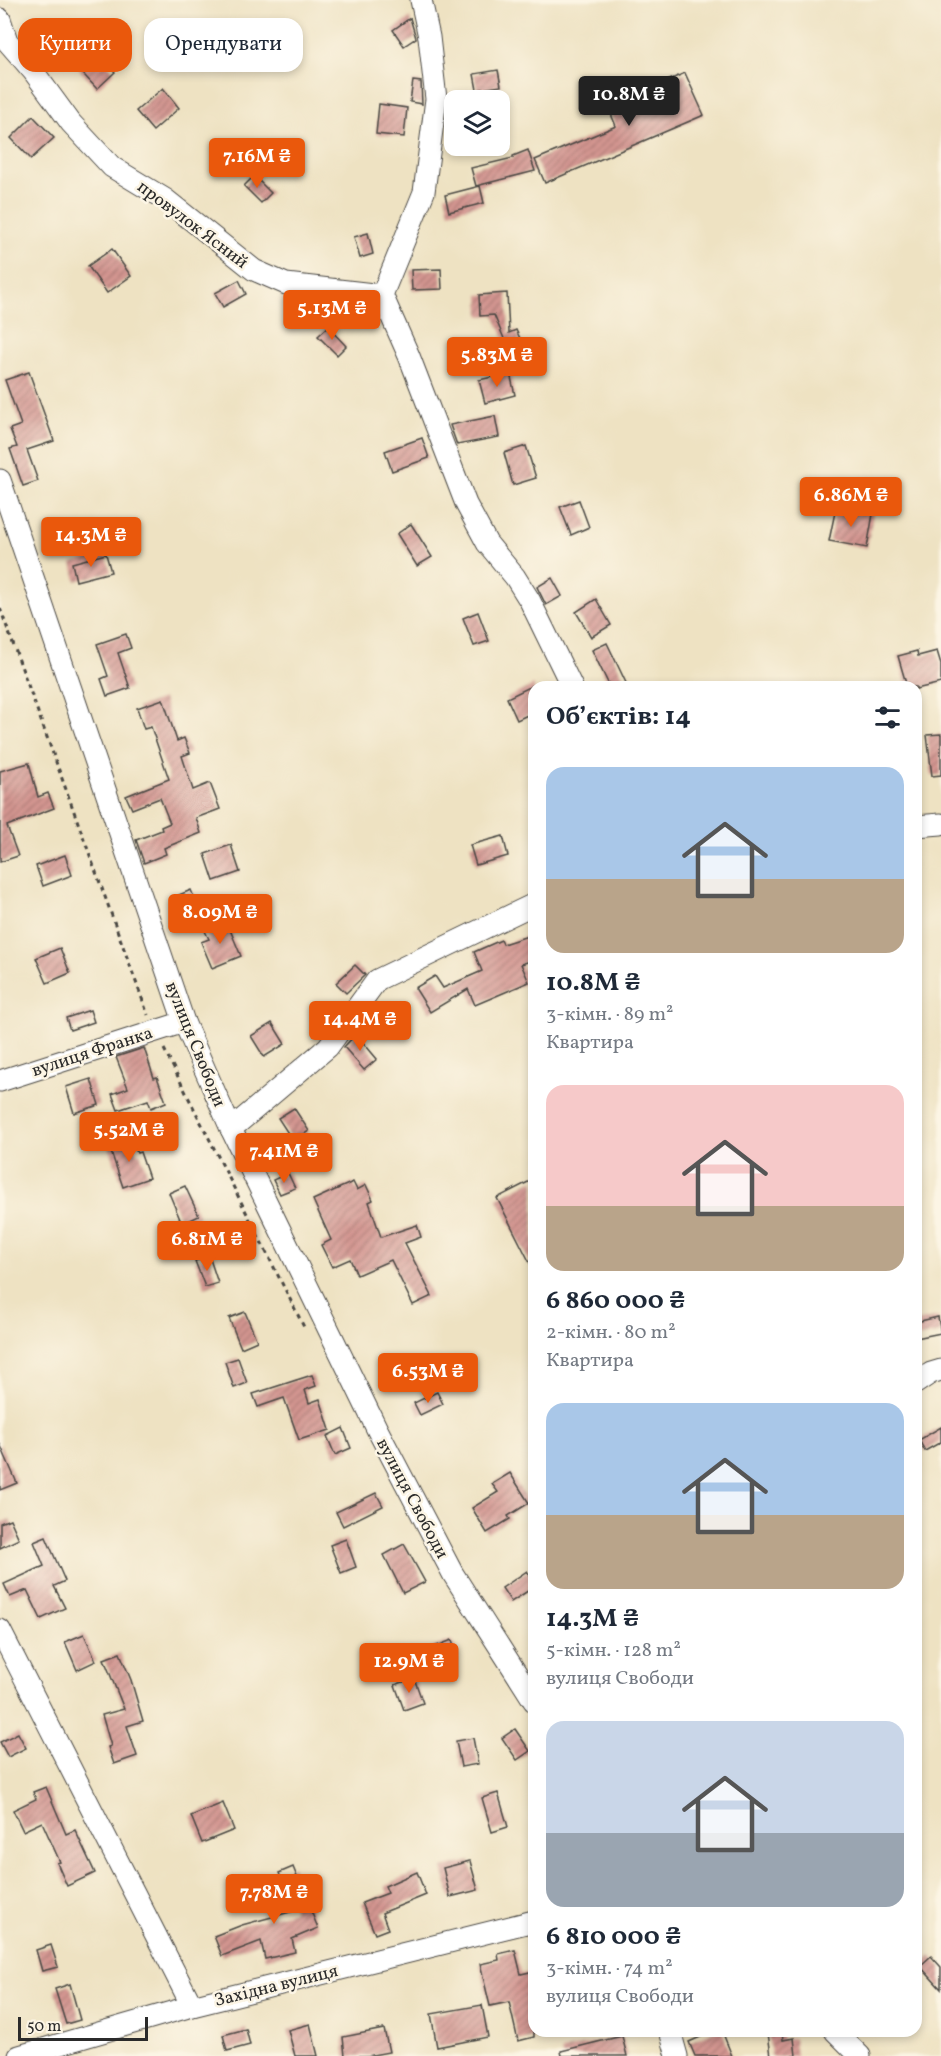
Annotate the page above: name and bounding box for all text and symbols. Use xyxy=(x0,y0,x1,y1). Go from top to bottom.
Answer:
chip: Купити xyxy=(18,18,132,72)
chip: Орендувати xyxy=(144,18,303,72)
pin: 10.8M ₴ xyxy=(574,76,684,127)
text: 10.8M ₴ xyxy=(593,81,665,109)
map controls xyxy=(444,90,510,156)
button: layers xyxy=(444,90,510,156)
pin: 7.16M ₴ xyxy=(202,138,312,189)
text: 7.16M ₴ xyxy=(223,143,291,171)
street label: провулок Ясний xyxy=(131,175,253,275)
pin: 5.13M ₴ xyxy=(277,290,387,341)
text: 5.13M ₴ xyxy=(297,295,367,323)
pin: 5.83M ₴ xyxy=(442,337,552,388)
text: 5.83M ₴ xyxy=(461,342,533,370)
pin: 6.86M ₴ xyxy=(796,477,906,528)
text: 6.86M ₴ xyxy=(814,482,888,510)
pin: 14.3M ₴ xyxy=(36,517,146,568)
text: 14.3M ₴ xyxy=(55,522,127,550)
text: Об’єктів: 14 xyxy=(546,699,691,735)
icon: filters xyxy=(871,701,904,734)
icon: home xyxy=(671,806,779,914)
pin: 8.09M ₴ xyxy=(165,894,275,945)
text: 8.09M ₴ xyxy=(182,899,258,927)
text: 10.8M ₴ xyxy=(546,965,641,1001)
street label: вулиця Свободи xyxy=(158,978,231,1111)
pin: 14.4M ₴ xyxy=(305,1001,415,1052)
text: 3-кімн. · 89 m² xyxy=(546,1001,673,1029)
text: 14.4M ₴ xyxy=(323,1006,397,1034)
street label: вулиця Франка xyxy=(29,1021,156,1084)
text: Квартира xyxy=(546,1029,634,1057)
pin: 5.52M ₴ xyxy=(74,1112,184,1163)
text: 5.52M ₴ xyxy=(94,1117,165,1145)
icon: home xyxy=(671,1124,779,1232)
pin: 7.41M ₴ xyxy=(229,1133,339,1184)
text: 7.41M ₴ xyxy=(249,1138,319,1166)
pin: 6.81M ₴ xyxy=(152,1221,262,1272)
text: 6.81M ₴ xyxy=(171,1226,243,1254)
text: 6 860 000 ₴ xyxy=(546,1283,685,1319)
text: 2-кімн. · 80 m² xyxy=(546,1319,676,1347)
text: Квартира xyxy=(546,1347,634,1375)
pin: 6.53M ₴ xyxy=(373,1353,483,1404)
text: 6.53M ₴ xyxy=(392,1358,464,1386)
street label: вулиця Свободи xyxy=(369,1434,454,1563)
icon: home xyxy=(671,1442,779,1550)
text: 14.3M ₴ xyxy=(546,1601,639,1637)
text: 5-кімн. · 128 m² xyxy=(546,1637,681,1665)
pin: 12.9M ₴ xyxy=(354,1643,464,1694)
text: 12.9M ₴ xyxy=(373,1648,445,1676)
text: вулиця Свободи xyxy=(546,1665,694,1693)
icon: home xyxy=(671,1760,779,1868)
pin: 7.78M ₴ xyxy=(219,1874,329,1925)
text: 7.78M ₴ xyxy=(240,1879,308,1907)
text: 6 810 000 ₴ xyxy=(546,1919,681,1955)
text: 3-кімн. · 74 m² xyxy=(546,1955,673,1983)
street label: Західна вулиця xyxy=(212,1959,341,2014)
text: вулиця Свободи xyxy=(546,1983,694,2011)
scale bar xyxy=(18,2014,148,2042)
text: 50 m xyxy=(27,2016,61,2038)

